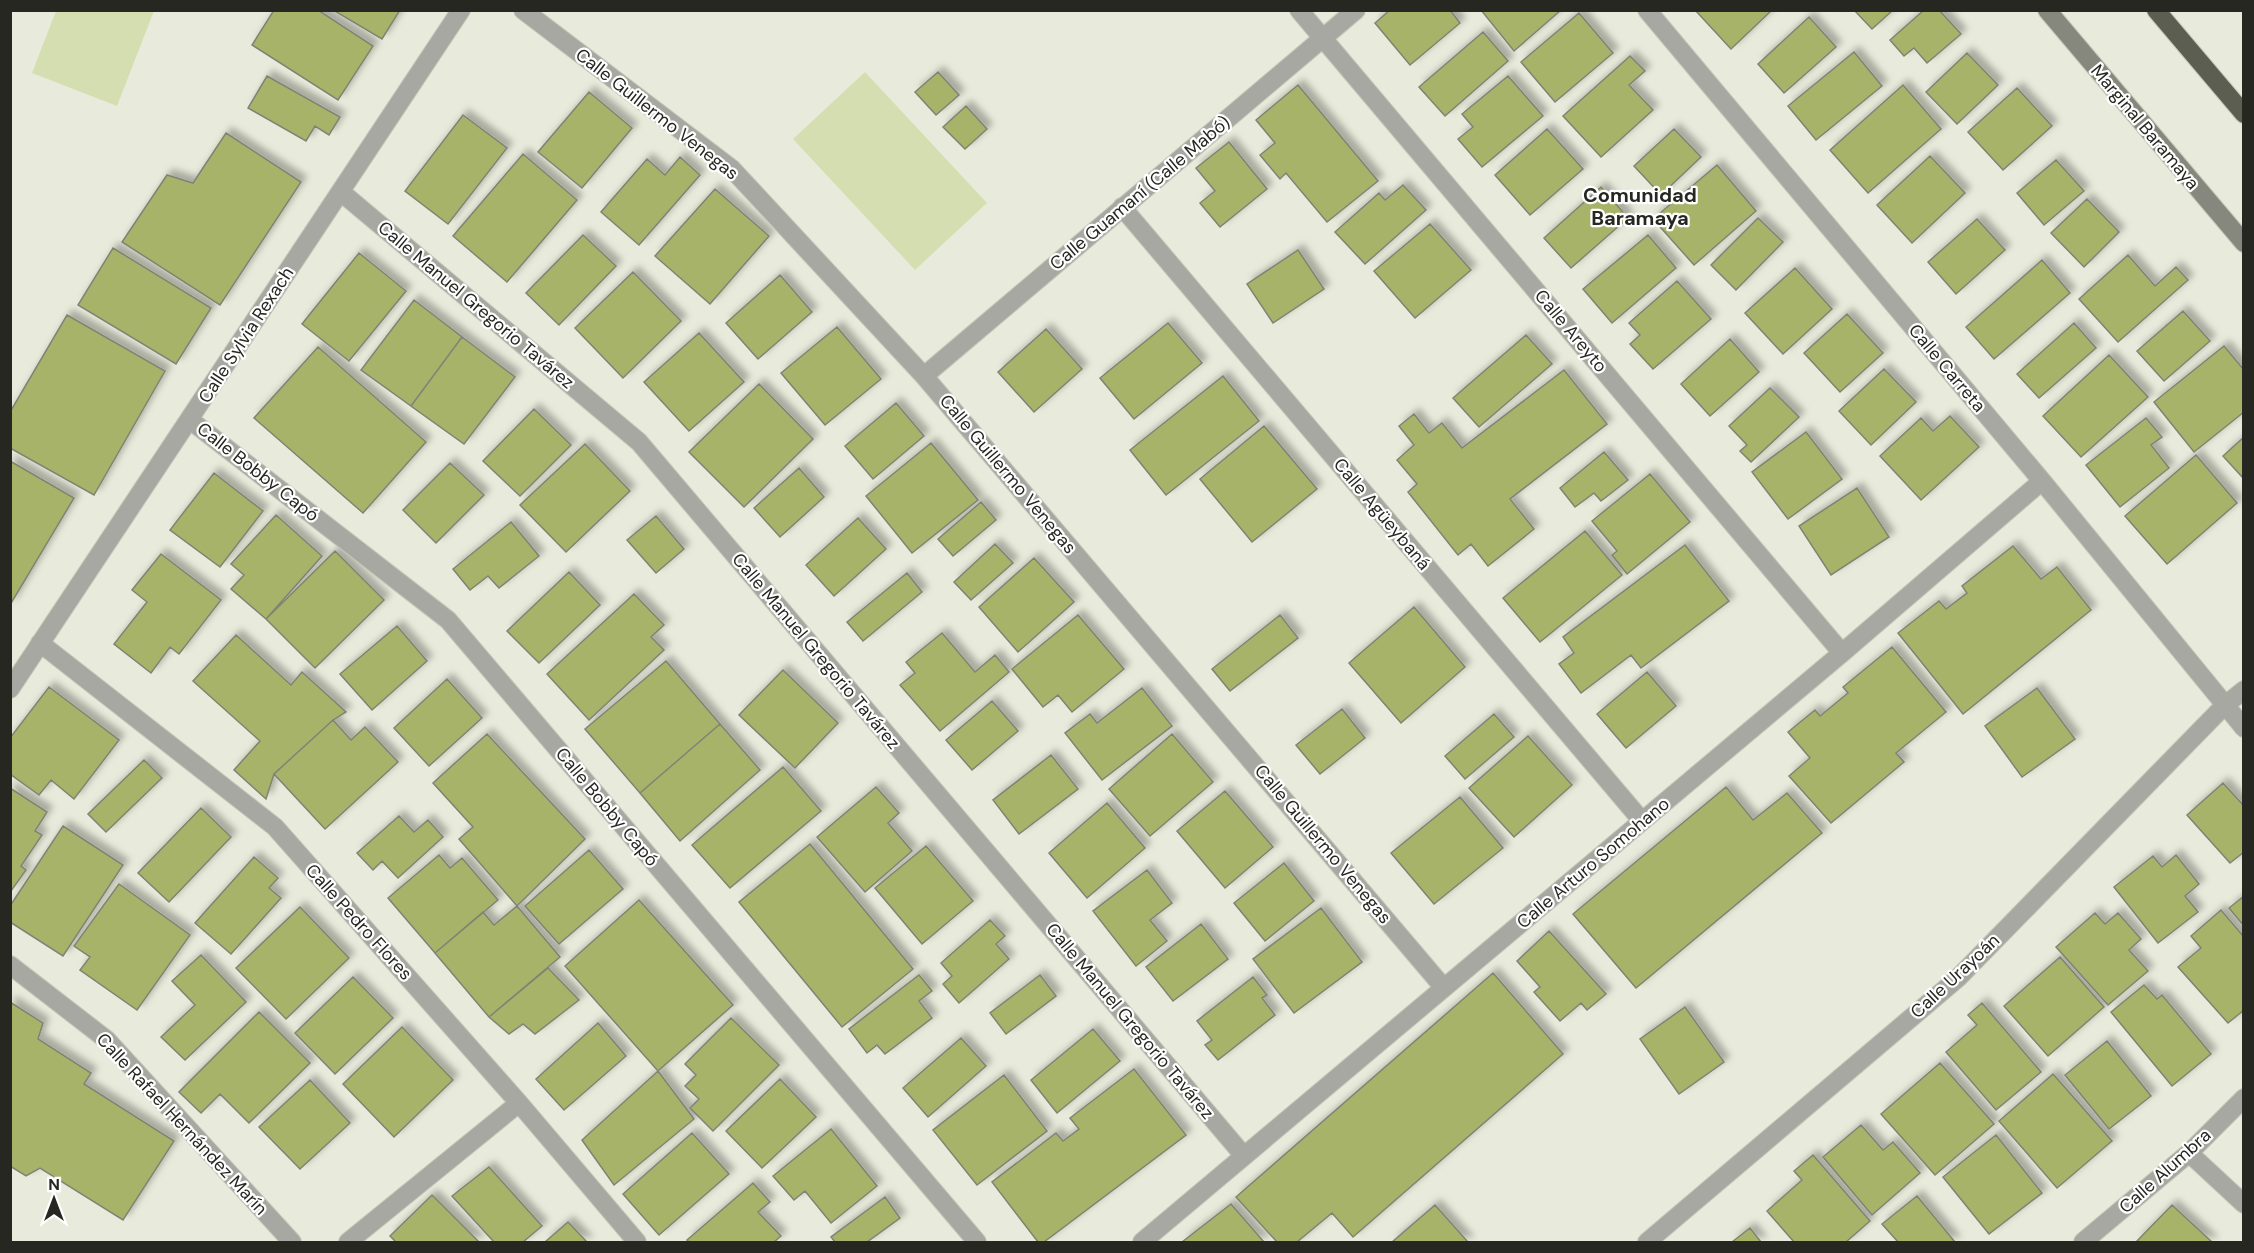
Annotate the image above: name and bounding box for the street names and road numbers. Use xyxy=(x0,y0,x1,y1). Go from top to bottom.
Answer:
street label: Calle Guillermo Venegas xyxy=(570,43,744,185)
street label: Marginal Baramaya xyxy=(2085,59,2205,195)
street label: Calle Guamaní (Calle Mabó) xyxy=(1045,110,1235,276)
street label: Calle Manuel Gregorio Tavárez xyxy=(373,216,579,394)
street label: Calle Sylvia Rexach xyxy=(193,262,299,408)
street label: Calle Areyto xyxy=(1529,284,1613,378)
street label: Calle Carreta xyxy=(1903,319,1991,417)
street label: Calle Guillermo Venegas xyxy=(934,389,1082,559)
street label: Calle Bobby Capó xyxy=(192,417,324,527)
street label: Calle Agüeybaná xyxy=(1328,453,1436,575)
street label: Calle Manuel Gregorio Tavárez xyxy=(727,548,905,754)
street label: Calle Bobby Capó xyxy=(550,742,664,872)
street label: Calle Guillermo Venegas xyxy=(1249,759,1397,929)
street label: Calle Arturo Somohano xyxy=(1512,792,1674,934)
street label: Calle Pedro Flores xyxy=(300,859,418,985)
street label: Calle Manuel Gregorio Tavárez xyxy=(1041,918,1219,1124)
street label: Calle Urayoán xyxy=(1905,928,2005,1024)
street label: Calle Rafael Hernández Marín xyxy=(91,1028,273,1220)
street label: Calle Alumbra xyxy=(2114,1123,2216,1219)

